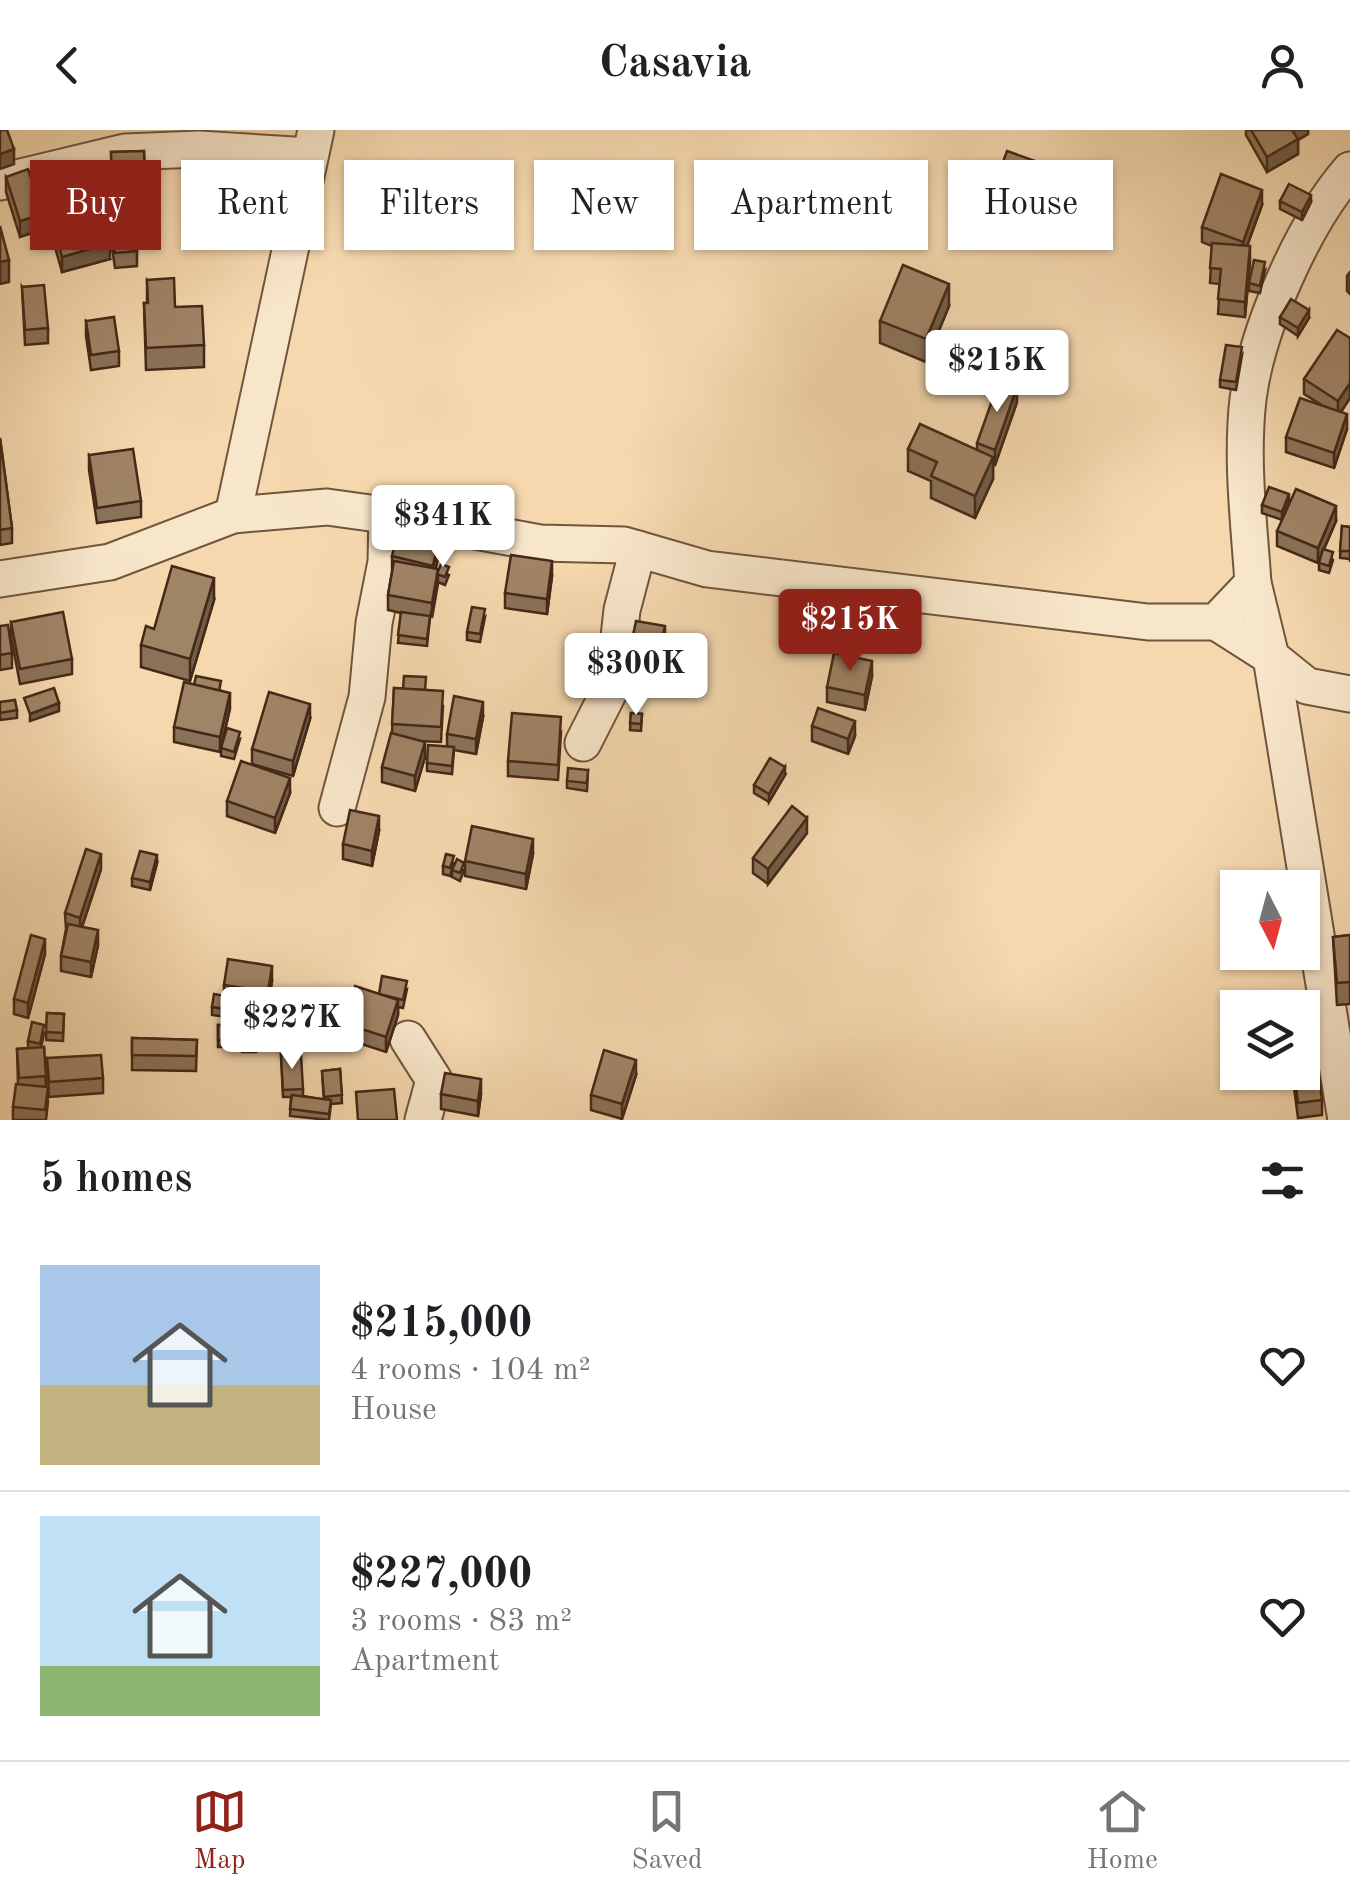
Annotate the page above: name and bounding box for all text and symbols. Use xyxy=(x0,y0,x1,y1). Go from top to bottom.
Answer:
icon: back xyxy=(40,38,95,93)
icon: person xyxy=(1255,38,1310,93)
text: Casavia xyxy=(599,42,751,87)
chip: Buy xyxy=(30,160,161,250)
chip: Rent xyxy=(181,160,324,250)
chip: Filters xyxy=(344,160,514,250)
chip: New xyxy=(534,160,674,250)
chip: Apartment xyxy=(694,160,928,250)
chip: House xyxy=(948,160,1113,250)
pin: $215K xyxy=(927,330,1067,415)
text: $215K xyxy=(948,346,1046,378)
pin: $341K xyxy=(373,485,513,570)
text: $341K xyxy=(394,501,492,533)
pin: $215K xyxy=(780,589,920,674)
text: $215K xyxy=(801,605,899,637)
pin: $300K xyxy=(566,633,706,718)
text: $300K xyxy=(587,649,685,681)
north arrow xyxy=(1220,870,1320,970)
map controls xyxy=(1220,870,1320,1090)
pin: $227K xyxy=(222,987,362,1072)
button: layers xyxy=(1220,990,1320,1090)
text: $227K xyxy=(243,1003,341,1035)
icon: filters xyxy=(1255,1153,1310,1208)
text: 5 homes xyxy=(40,1159,192,1201)
text: $215,000 xyxy=(350,1304,532,1346)
icon: home xyxy=(120,1305,240,1425)
icon: heart xyxy=(1255,1338,1310,1393)
text: 4 rooms · 104 m² xyxy=(350,1355,591,1387)
text: House xyxy=(350,1395,437,1427)
text: $227,000 xyxy=(350,1555,532,1597)
icon: home xyxy=(120,1556,240,1676)
icon: heart xyxy=(1255,1589,1310,1644)
text: 3 rooms · 83 m² xyxy=(350,1606,572,1638)
text: Apartment xyxy=(350,1646,500,1678)
tab: Map xyxy=(192,1784,247,1879)
tab: Saved xyxy=(631,1784,703,1879)
tab: Home xyxy=(1087,1784,1158,1879)

